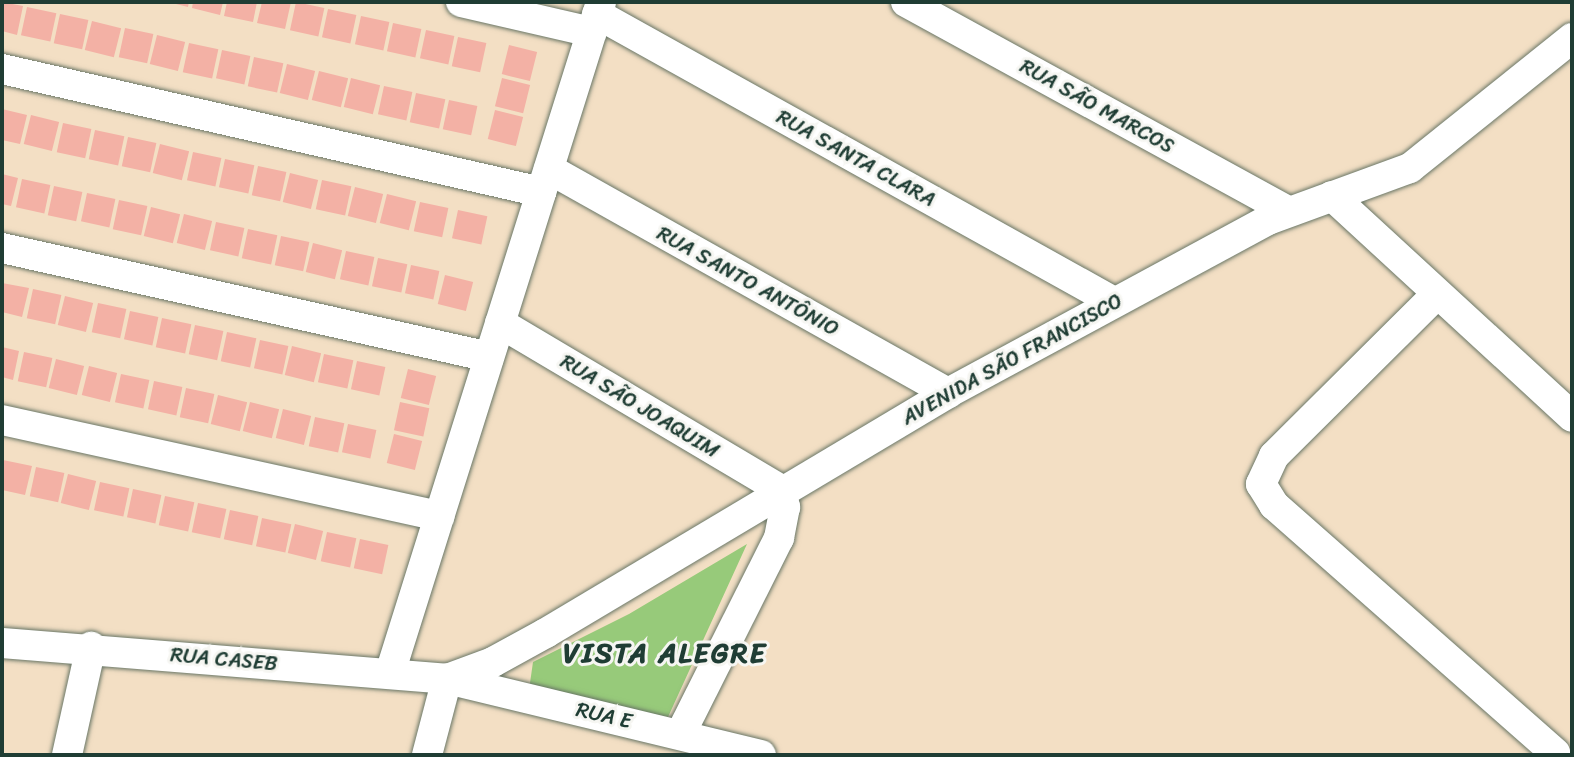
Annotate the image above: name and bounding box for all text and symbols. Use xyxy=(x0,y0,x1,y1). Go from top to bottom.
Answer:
street label: RUA SÃO MARCOS xyxy=(1015,53,1179,159)
street label: RUA SANTA CLARA xyxy=(773,104,939,212)
street label: RUA SANTO ANTÔNIO xyxy=(653,221,843,341)
street label: AVENIDA SÃO FRANCISCO xyxy=(897,288,1127,430)
street label: RUA SÃO JOAQUIM xyxy=(556,349,724,463)
district label: VISTA ALEGRE xyxy=(566,636,764,670)
street label: RUA CASEB xyxy=(168,642,280,676)
street label: RUA E xyxy=(574,696,634,734)

